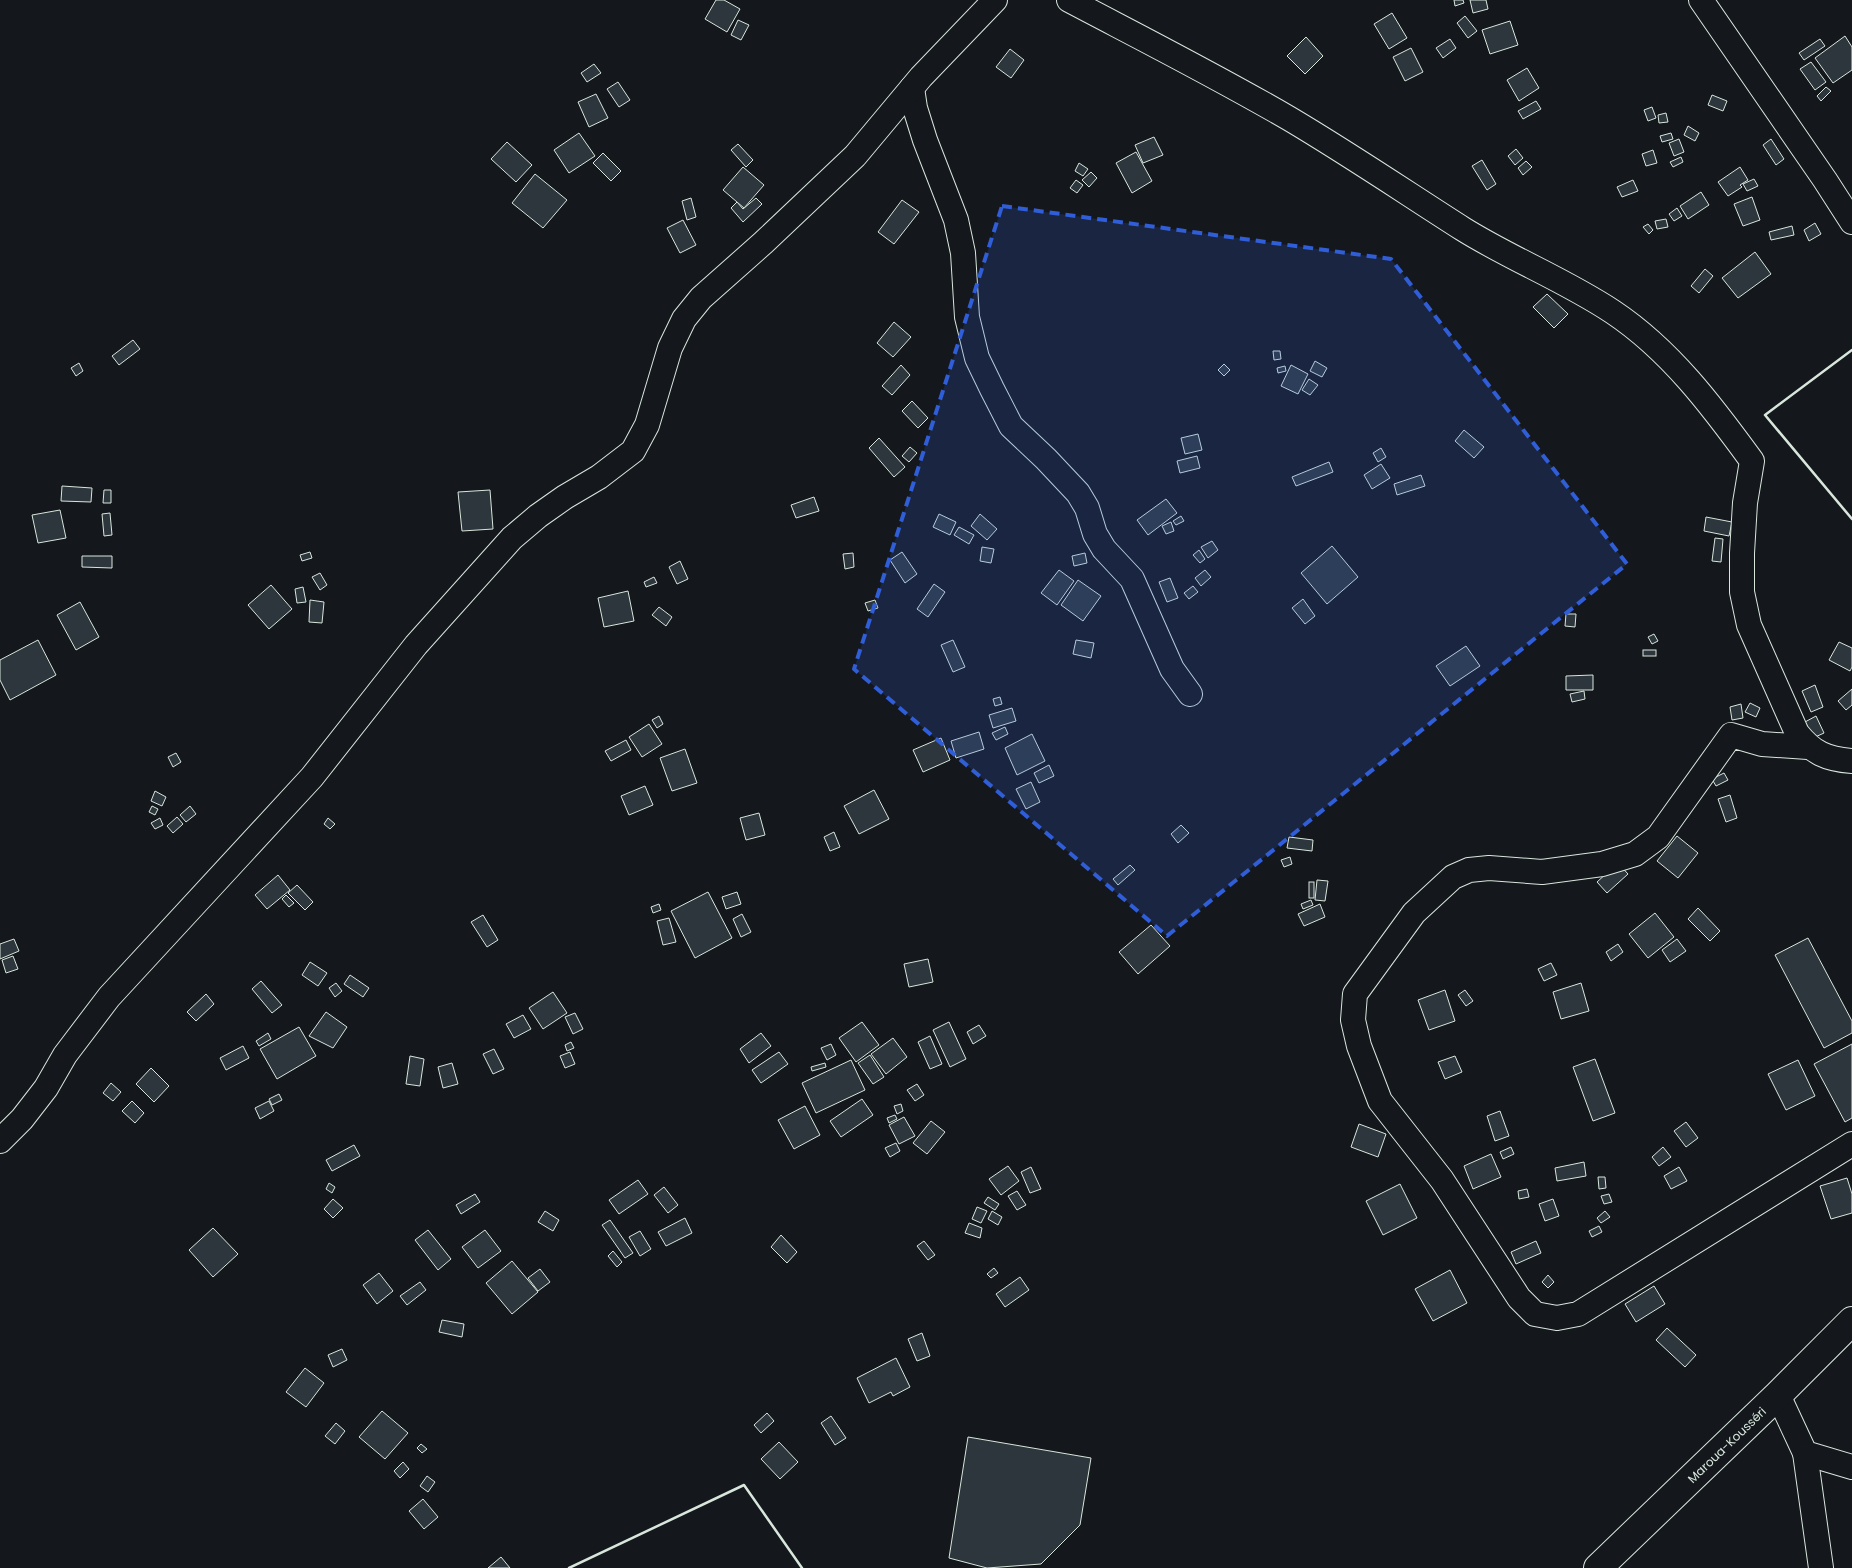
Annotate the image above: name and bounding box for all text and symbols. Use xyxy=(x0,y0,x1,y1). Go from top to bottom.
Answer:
street label: Maroua-Kousséri xyxy=(1683,1403,1769,1486)

